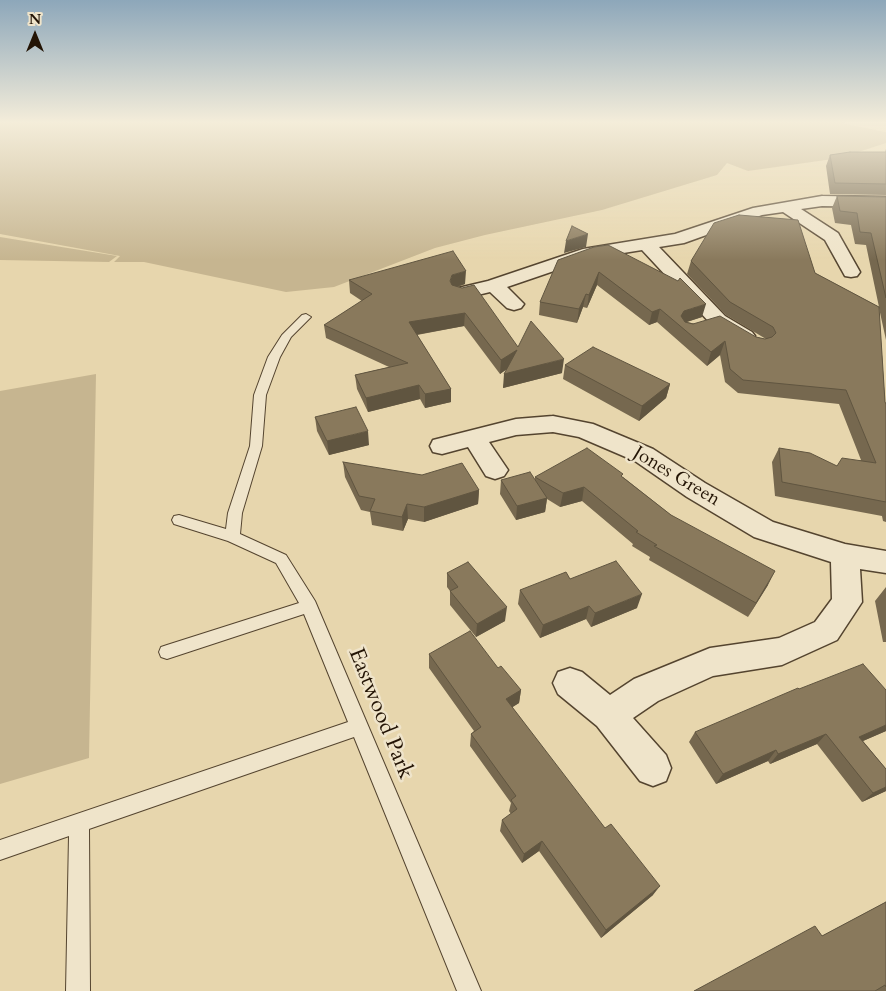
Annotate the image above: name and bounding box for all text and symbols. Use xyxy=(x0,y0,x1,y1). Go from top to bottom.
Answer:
north arrow xyxy=(10,10,60,60)
text: N xyxy=(29,10,41,29)
street label: Jones Green xyxy=(628,442,724,512)
street label: Eastwood Park xyxy=(342,645,418,783)

